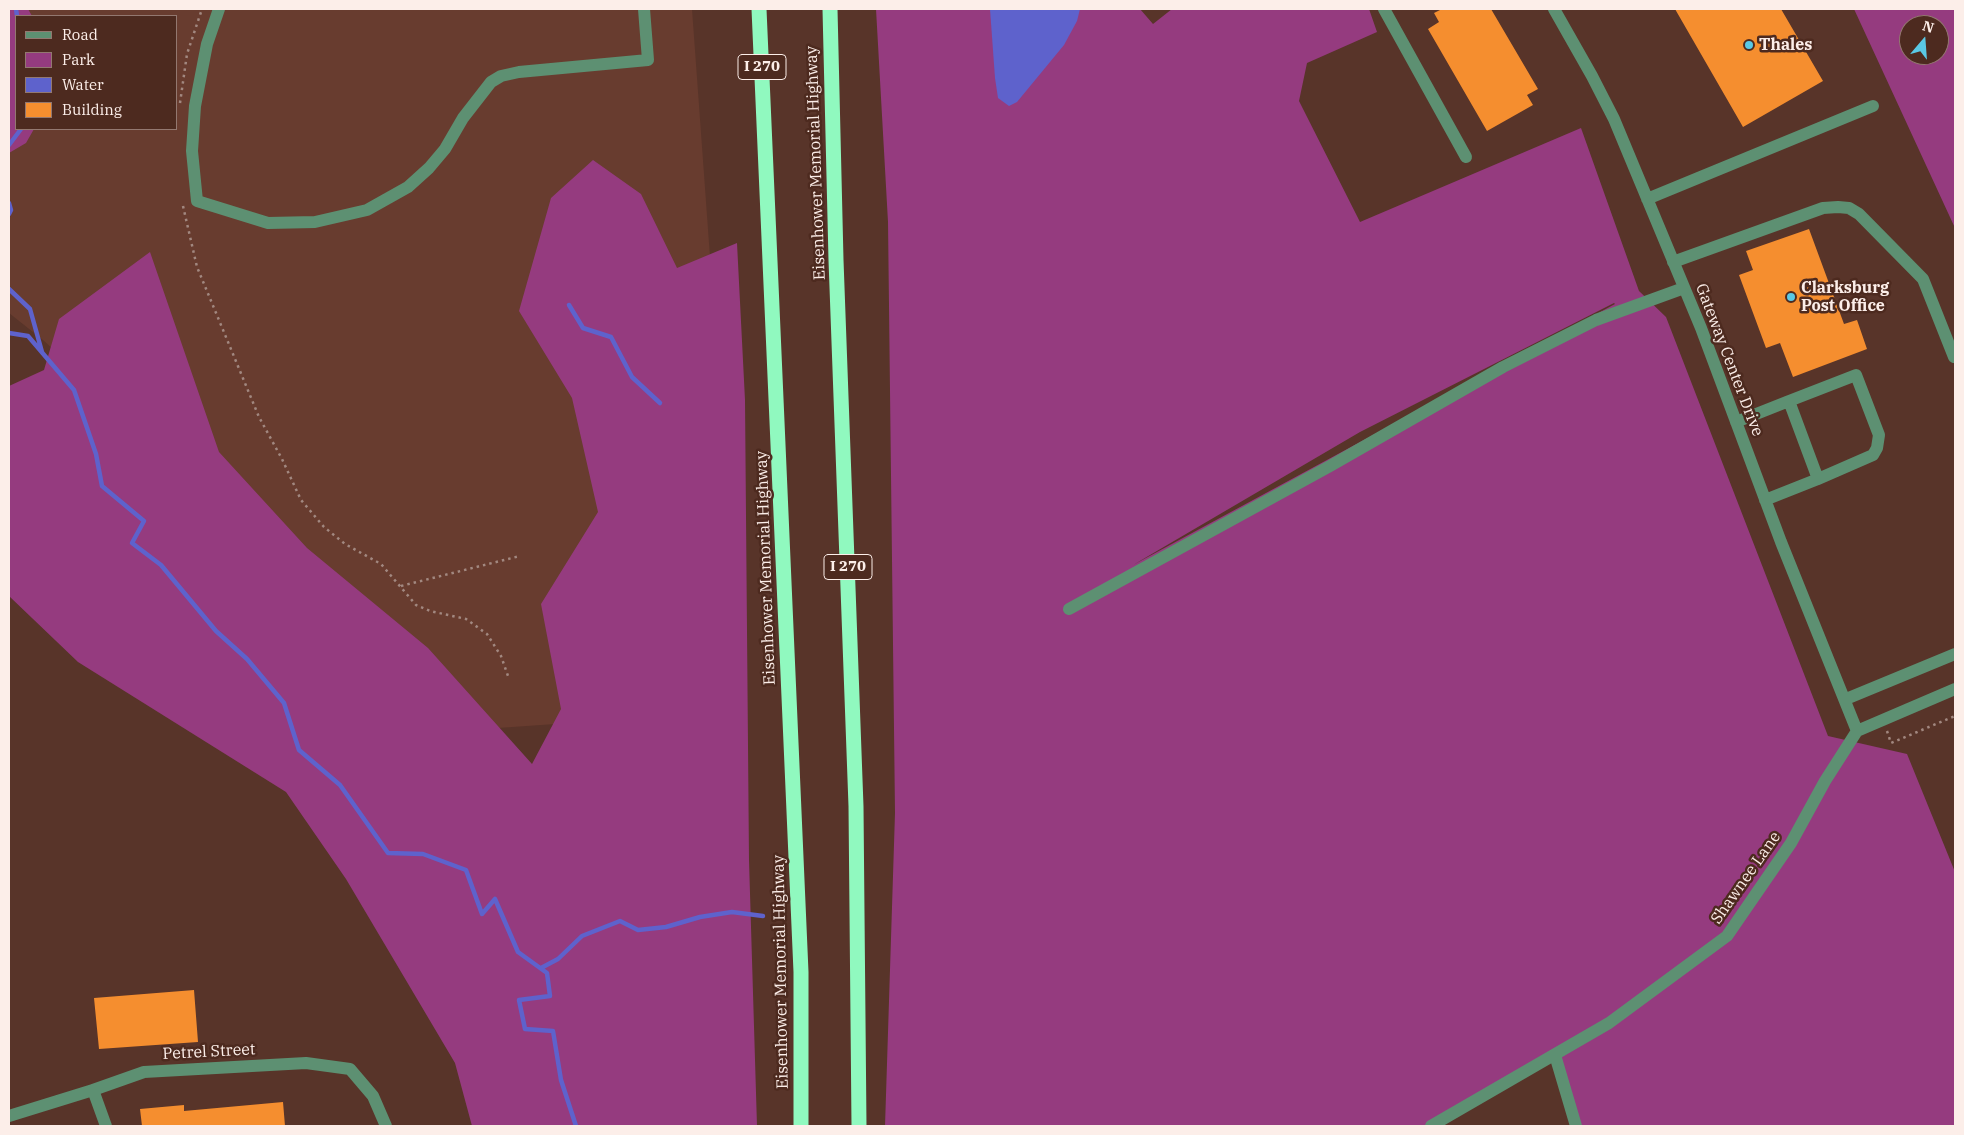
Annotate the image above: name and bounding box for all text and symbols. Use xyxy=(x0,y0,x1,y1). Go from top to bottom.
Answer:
legend xyxy=(15,15,178,130)
north arrow xyxy=(1899,15,1949,65)
text: N xyxy=(1920,16,1936,37)
text: Road xyxy=(62,25,98,44)
place label: Thales xyxy=(1759,35,1812,55)
marker: Thales xyxy=(1743,39,1755,51)
street label: Eisenhower Memorial Highway xyxy=(802,46,830,280)
text: Park xyxy=(62,50,95,69)
road number: I 270 xyxy=(738,54,786,80)
text: Water xyxy=(62,75,104,94)
text: Building xyxy=(62,100,122,119)
place label: Clarksburg Post Office xyxy=(1801,278,1889,316)
street label: Gateway Center Drive xyxy=(1691,281,1767,439)
marker: Clarksburg Post Office xyxy=(1785,291,1797,303)
street label: Eisenhower Memorial Highway xyxy=(752,451,780,685)
road number: I 270 xyxy=(824,554,872,580)
street label: Shawnee Lane xyxy=(1707,828,1785,928)
street label: Eisenhower Memorial Highway xyxy=(769,855,793,1089)
street label: Petrel Street xyxy=(162,1040,256,1064)

